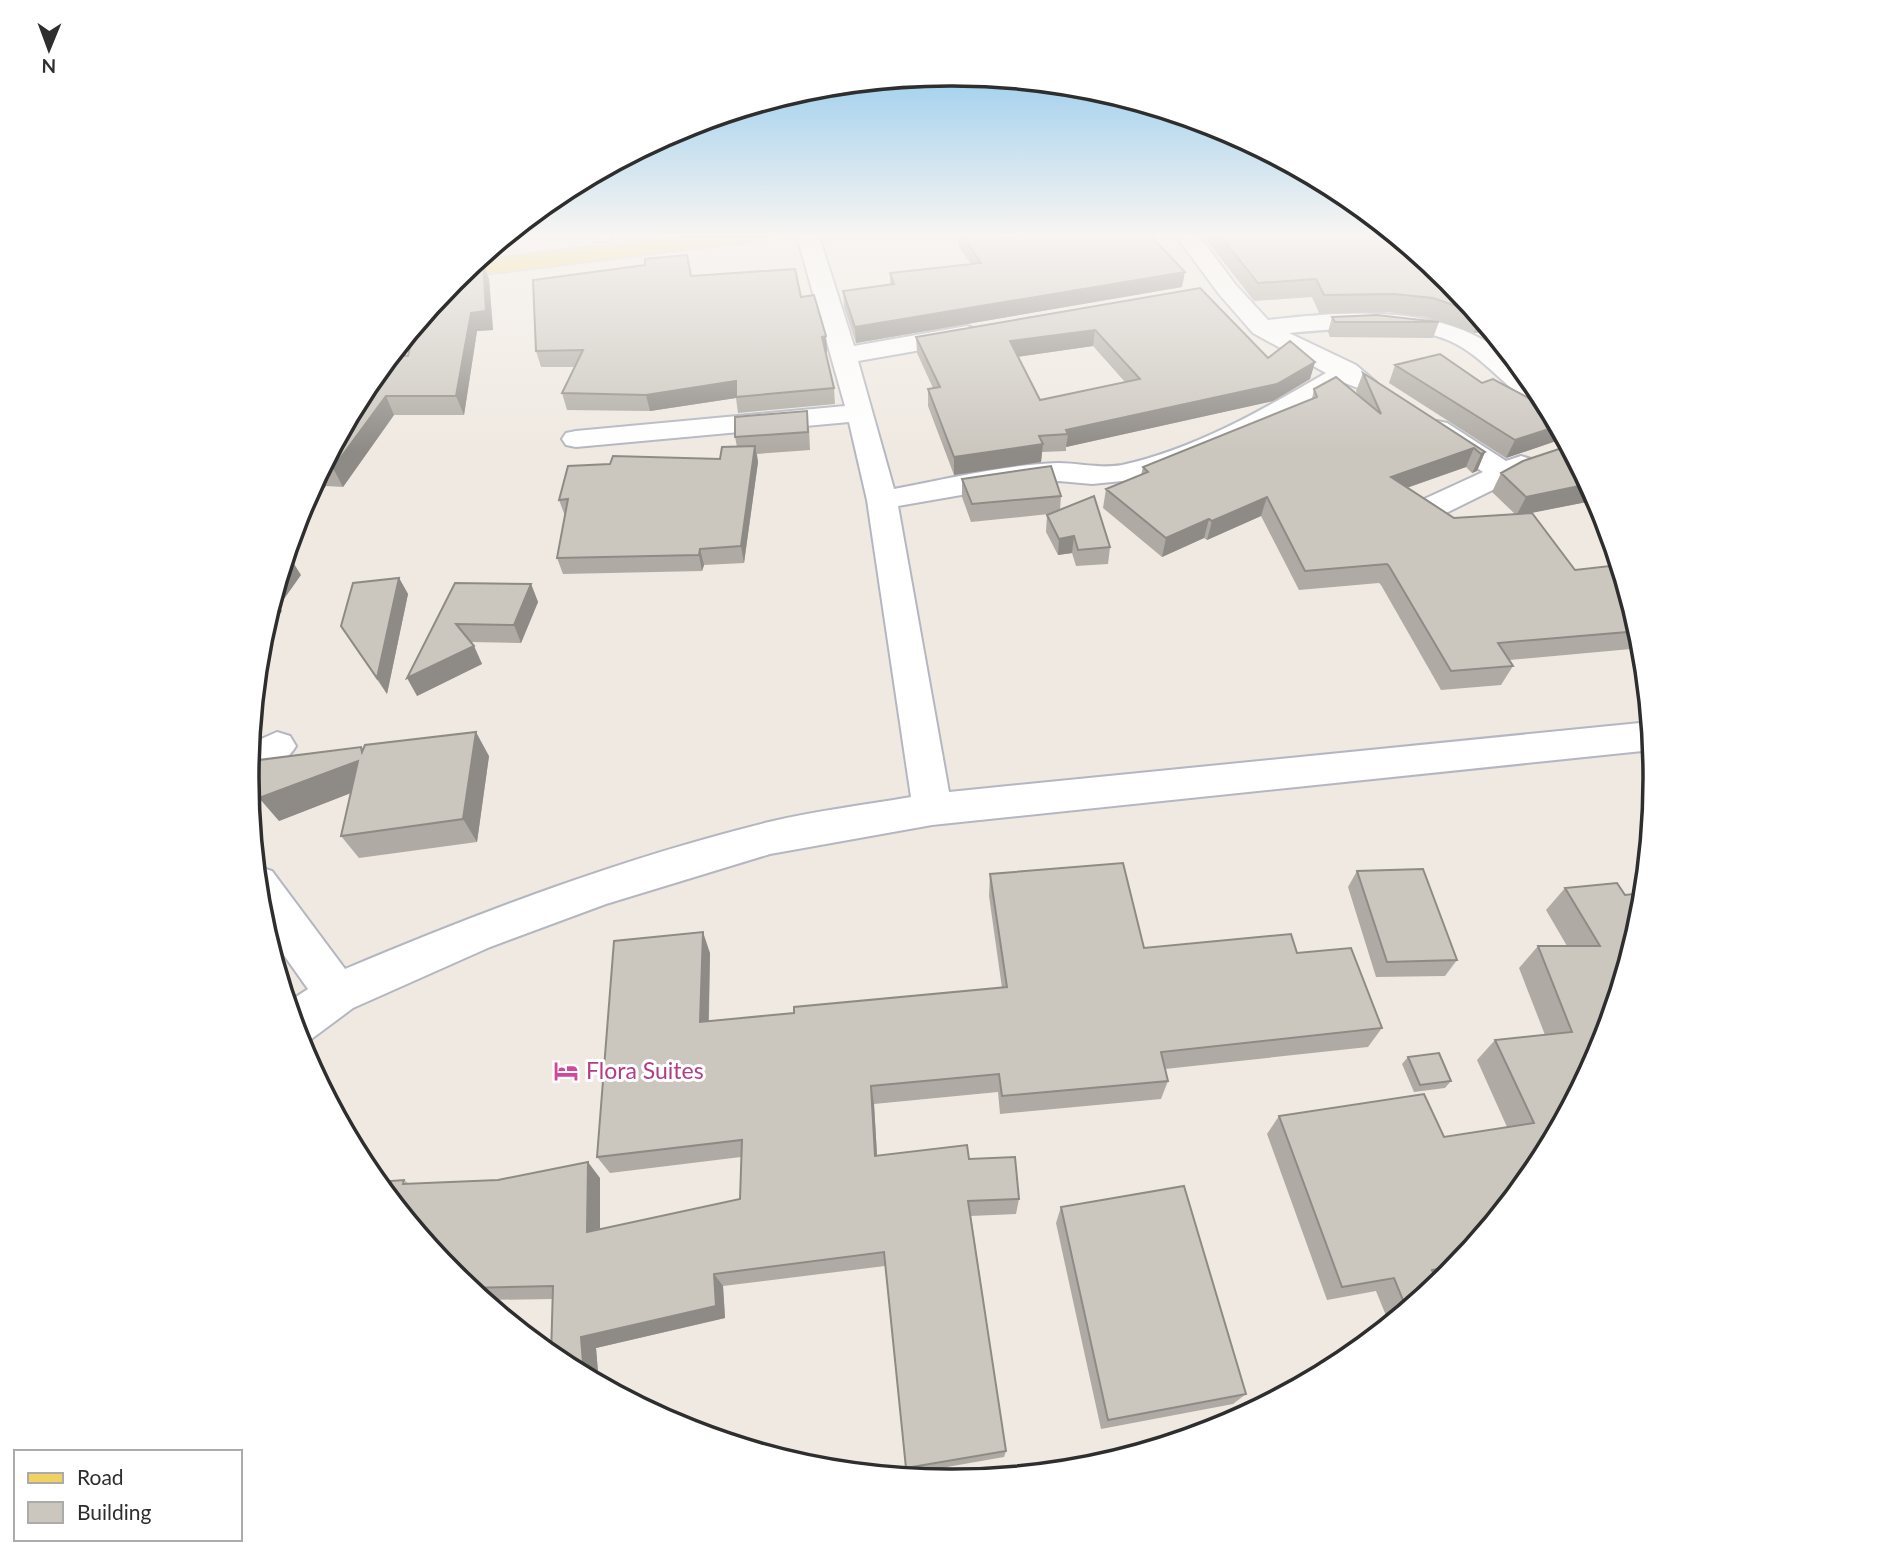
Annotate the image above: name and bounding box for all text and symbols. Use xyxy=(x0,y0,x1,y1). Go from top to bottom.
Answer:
north arrow xyxy=(14,14,84,84)
text: N xyxy=(41,55,56,78)
place label: Flora Suites xyxy=(586,1056,704,1084)
hotel icon: Flora Suites xyxy=(552,1057,580,1085)
legend xyxy=(14,1450,242,1541)
text: Road xyxy=(77,1464,124,1489)
text: Building xyxy=(77,1499,152,1524)

